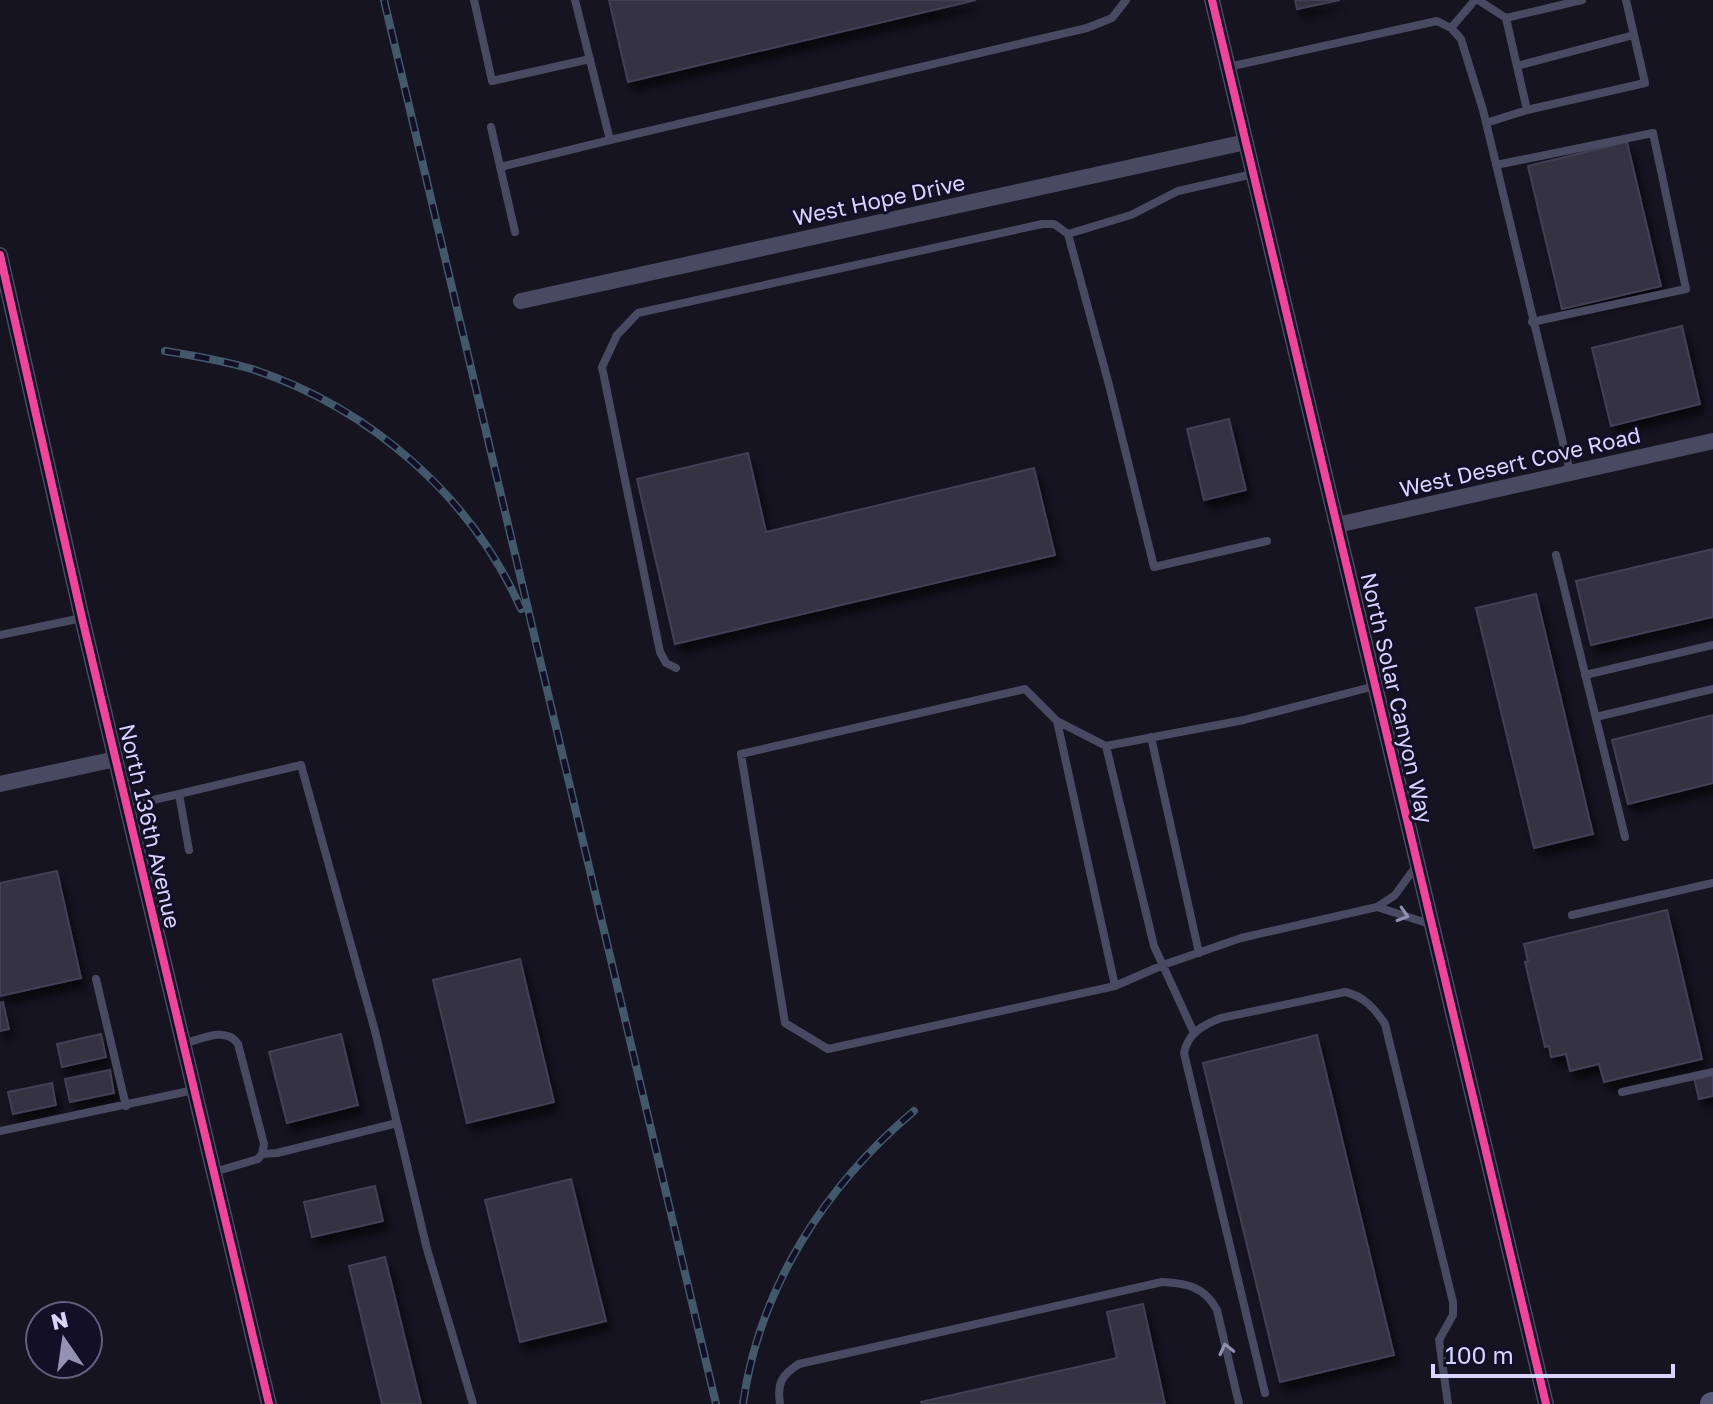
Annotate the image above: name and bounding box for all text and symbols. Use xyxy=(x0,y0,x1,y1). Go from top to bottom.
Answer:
street label: West Hope Drive xyxy=(790,168,967,231)
street label: West Desert Cove Road xyxy=(1397,421,1643,502)
street label: North Solar Canyon Way xyxy=(1355,570,1440,826)
street label: North 136th Avenue xyxy=(114,721,187,931)
one-way arrow xyxy=(1395,906,1409,922)
north arrow xyxy=(24,1300,104,1380)
text: N xyxy=(48,1305,71,1335)
scale bar xyxy=(1433,1328,1673,1378)
text: 100 m xyxy=(1445,1340,1514,1369)
one-way arrow xyxy=(1218,1343,1235,1357)

